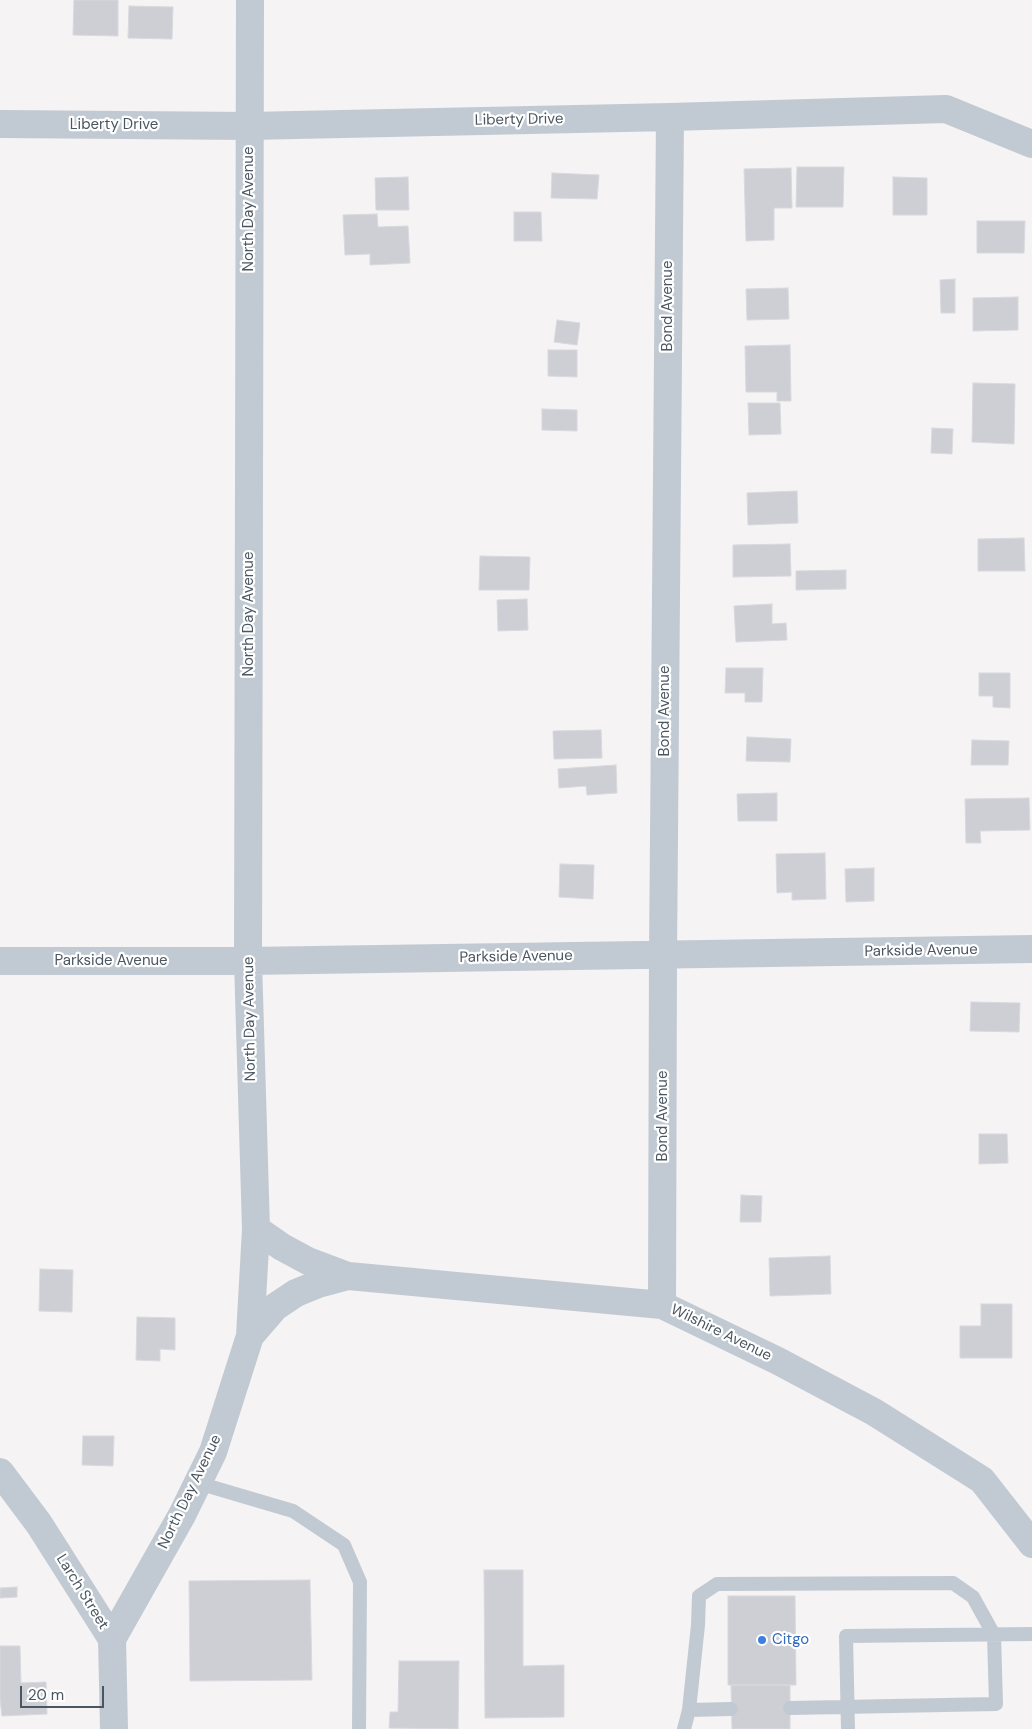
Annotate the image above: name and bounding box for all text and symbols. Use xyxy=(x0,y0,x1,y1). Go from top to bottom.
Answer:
street label: Liberty Drive xyxy=(475,110,563,130)
street label: Liberty Drive xyxy=(70,116,158,134)
street label: North Day Avenue xyxy=(240,147,258,271)
street label: Bond Avenue xyxy=(659,261,677,351)
street label: North Day Avenue xyxy=(240,552,258,676)
street label: Bond Avenue xyxy=(656,666,674,756)
street label: Parkside Avenue xyxy=(864,941,978,961)
street label: Parkside Avenue xyxy=(459,947,573,967)
street label: Parkside Avenue xyxy=(54,952,168,970)
street label: North Day Avenue xyxy=(240,956,260,1082)
street label: Bond Avenue xyxy=(654,1071,672,1161)
street label: Wilshire Avenue xyxy=(668,1301,774,1365)
street label: North Day Avenue xyxy=(155,1432,225,1552)
street label: Larch Street xyxy=(52,1551,112,1633)
place label: Citgo xyxy=(772,1631,809,1649)
marker: Citgo xyxy=(756,1634,768,1646)
scale bar xyxy=(22,1676,106,1708)
text: 20 m xyxy=(28,1685,64,1705)

